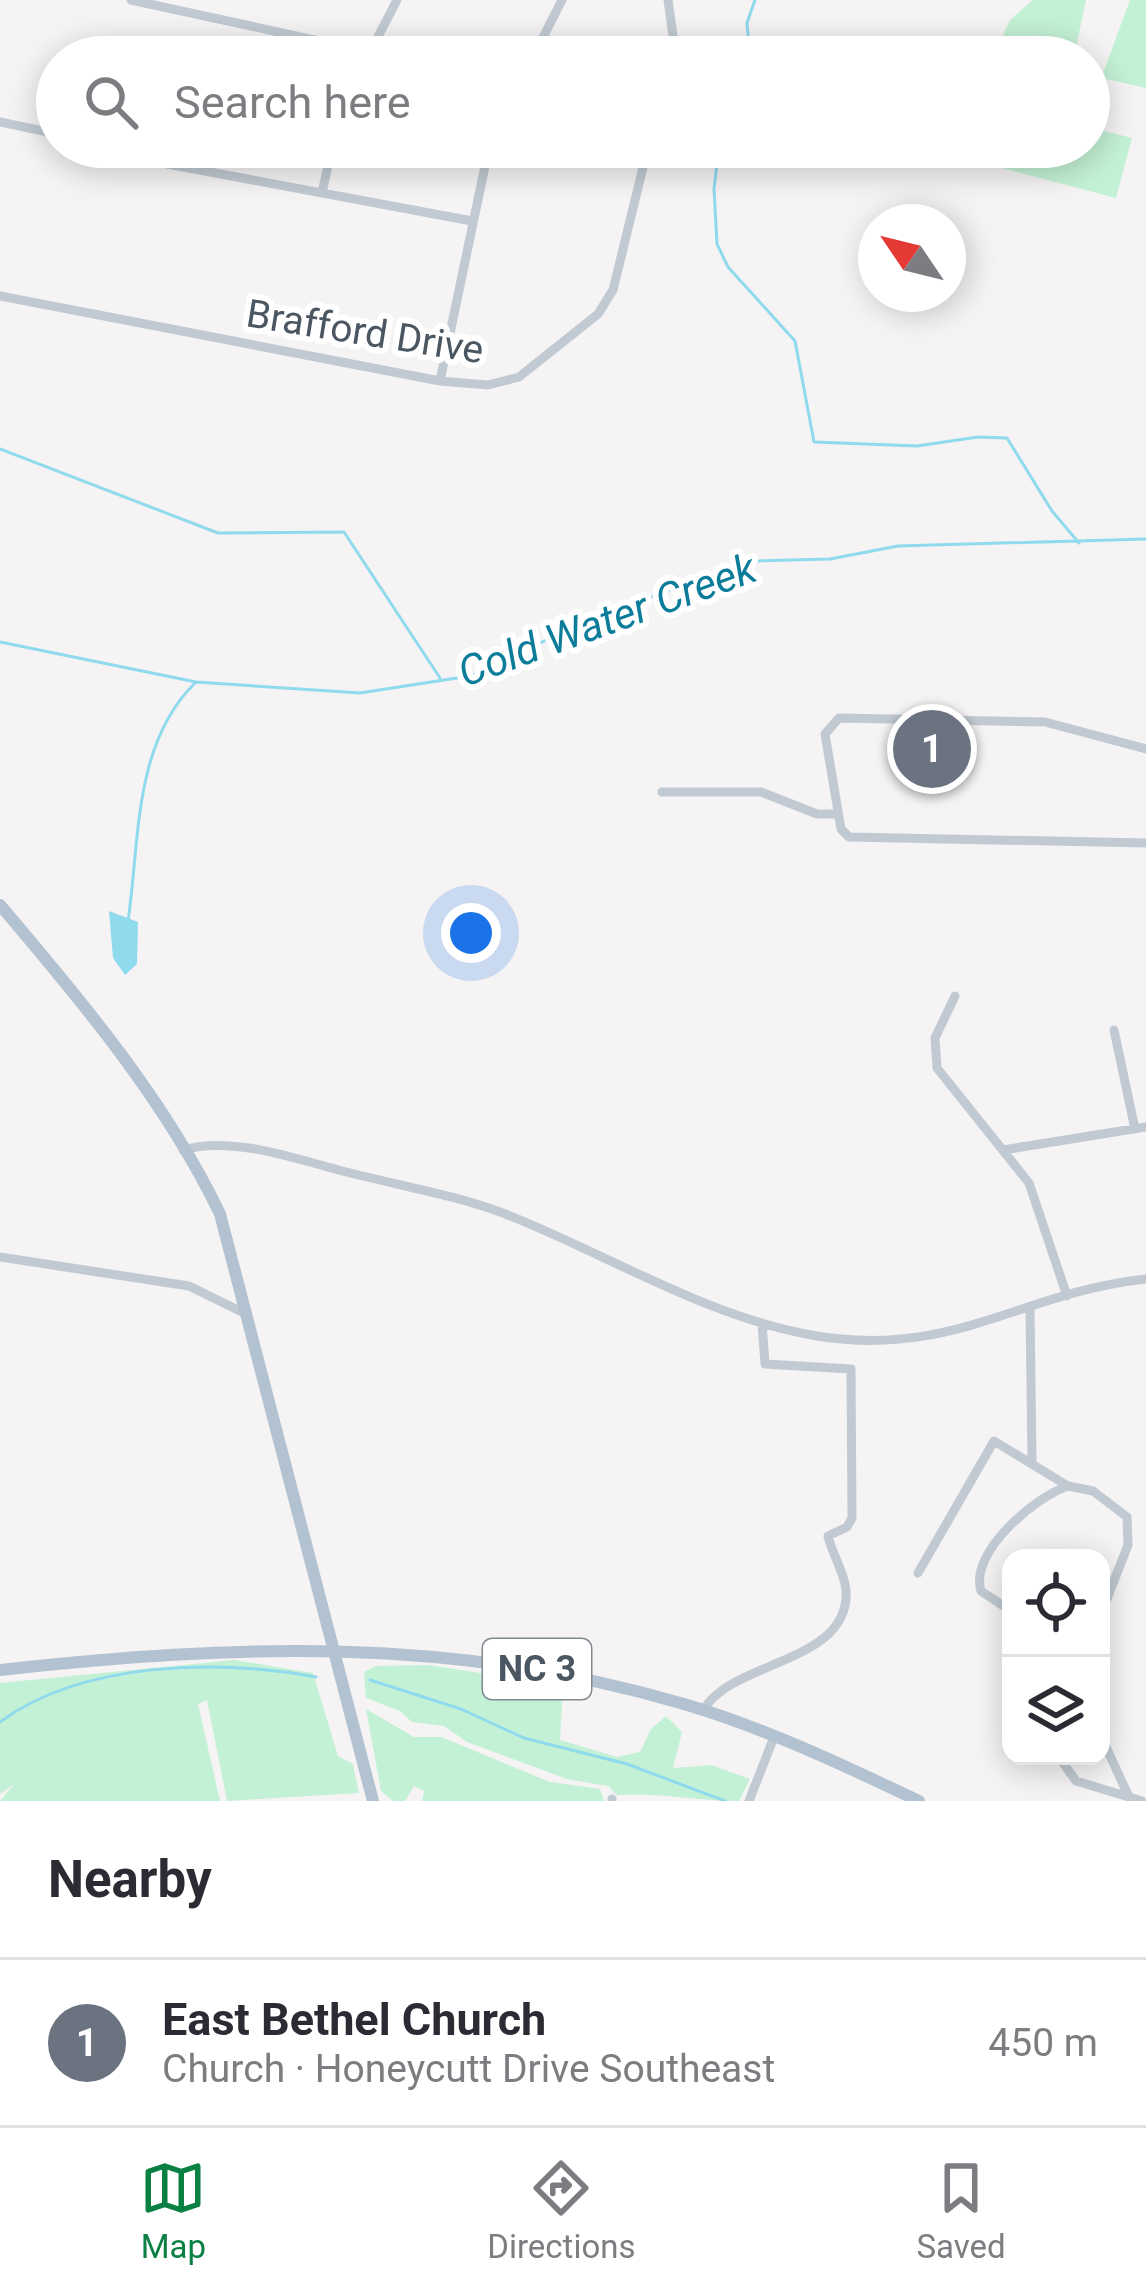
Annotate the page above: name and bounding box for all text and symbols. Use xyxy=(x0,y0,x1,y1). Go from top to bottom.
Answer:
search box xyxy=(36,36,1110,168)
icon: search xyxy=(78,69,144,135)
text: Search here xyxy=(174,76,411,129)
north arrow xyxy=(858,204,966,312)
street label: Brafford Drive xyxy=(243,291,487,373)
water label: Cold Water Creek xyxy=(451,543,764,697)
pin: 1 xyxy=(893,704,971,794)
your location xyxy=(441,903,501,963)
map controls xyxy=(1002,1549,1110,1765)
button: locate xyxy=(1002,1549,1110,1657)
road number: NC 3 xyxy=(483,1639,591,1699)
button: layers xyxy=(1002,1657,1110,1765)
text: Nearby xyxy=(48,1850,212,1909)
text: East Bethel Church xyxy=(162,1993,546,2046)
text: 1 xyxy=(76,2020,98,2066)
text: 450 m xyxy=(988,2020,1098,2066)
text: Church · Honeycutt Drive Southeast xyxy=(162,2046,775,2092)
tab: Map xyxy=(140,2155,206,2266)
tab: Directions xyxy=(487,2155,636,2266)
tab: Saved xyxy=(916,2155,1006,2266)

